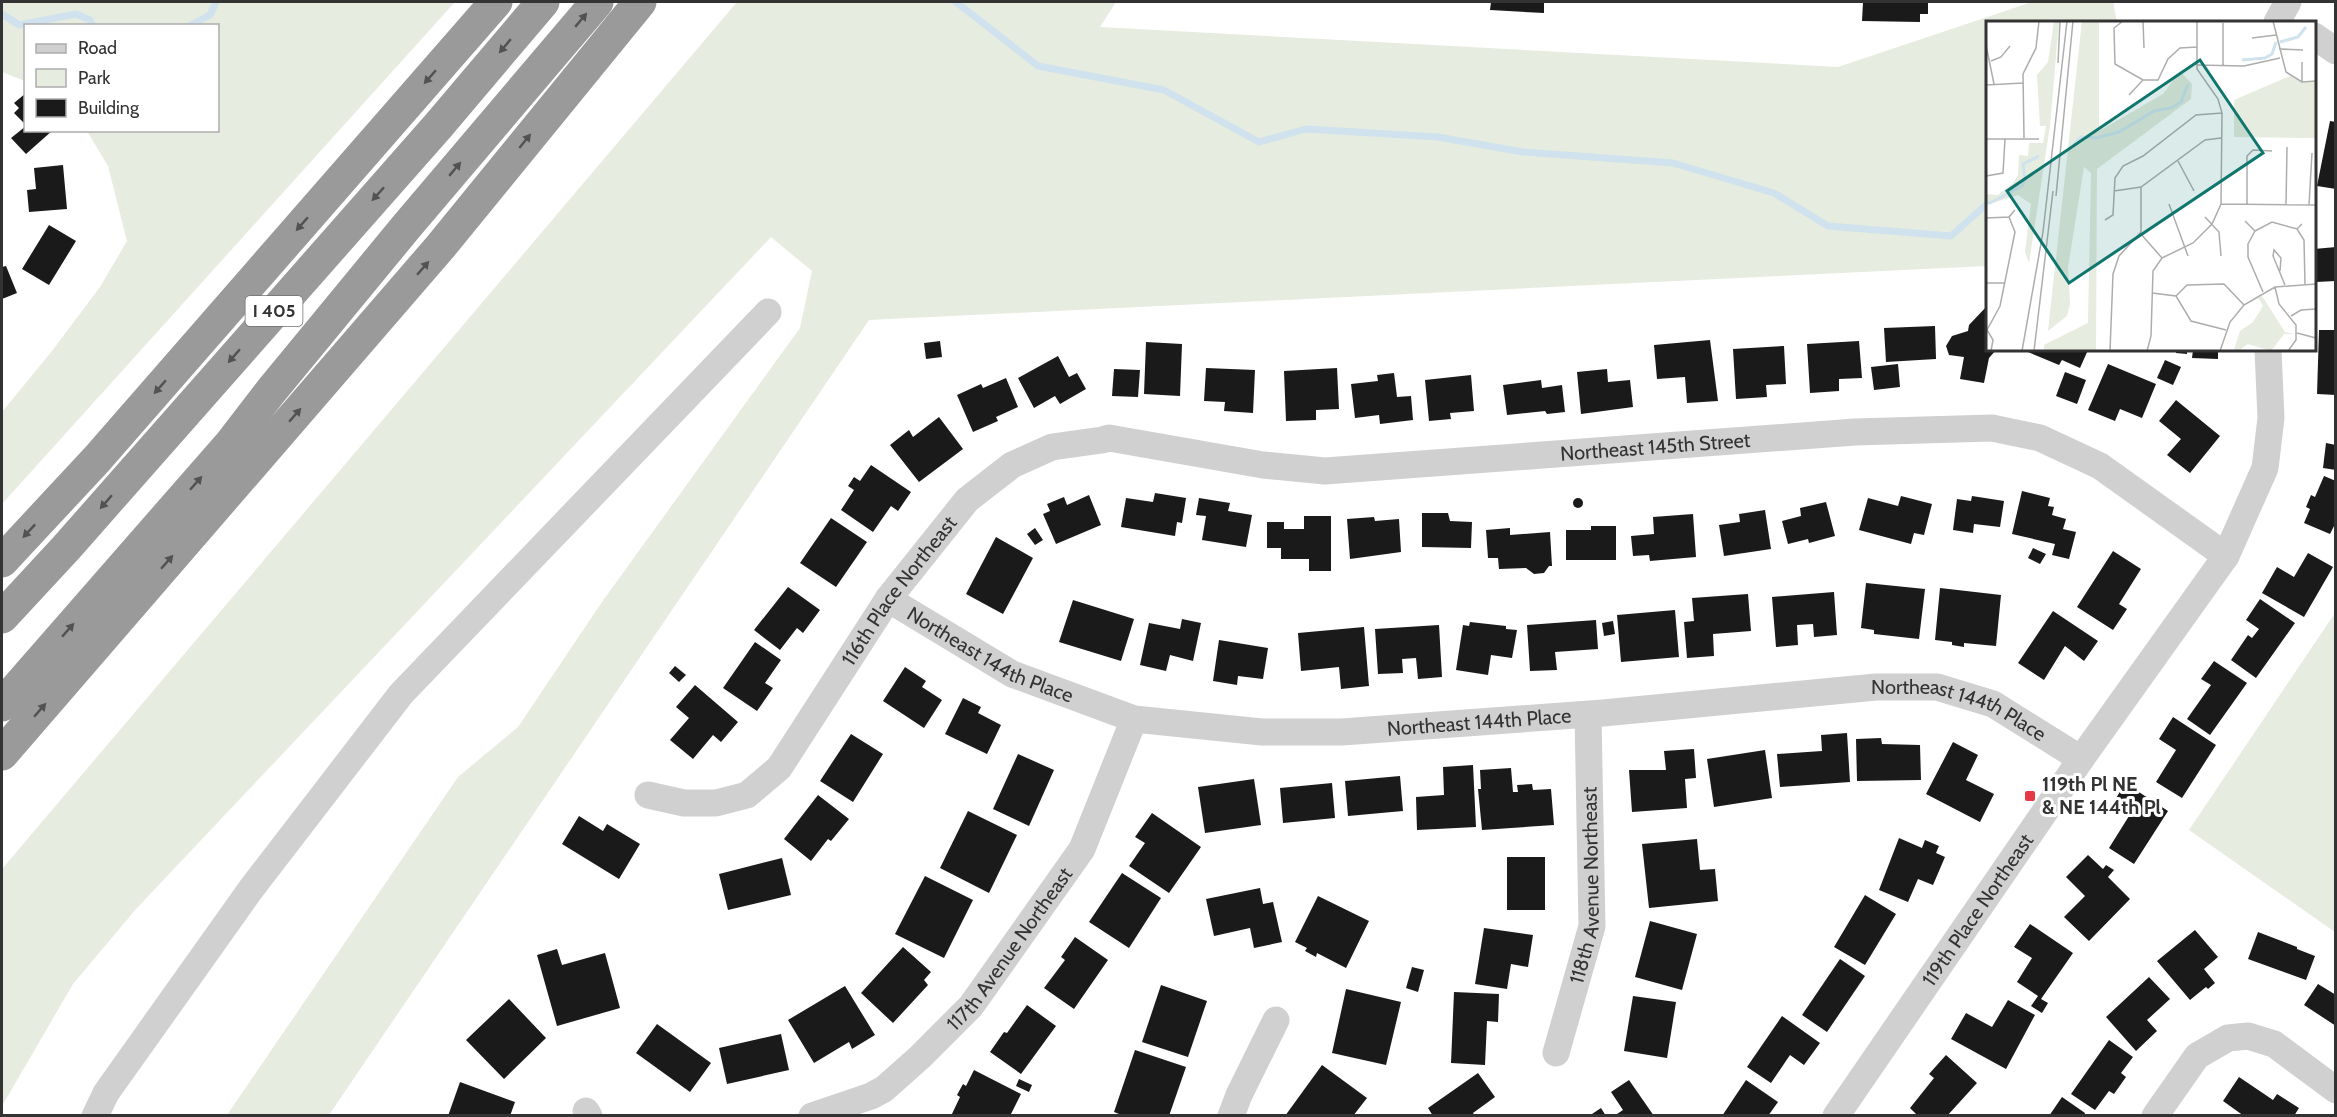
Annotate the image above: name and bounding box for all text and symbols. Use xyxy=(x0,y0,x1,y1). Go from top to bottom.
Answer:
one-way arrow xyxy=(575,12,588,28)
inset map xyxy=(1986,21,2316,351)
legend xyxy=(24,24,219,132)
text: Road xyxy=(78,37,117,59)
one-way arrow xyxy=(499,38,512,53)
text: Park xyxy=(78,67,111,89)
one-way arrow xyxy=(424,69,437,85)
text: Building xyxy=(78,97,140,119)
one-way arrow xyxy=(519,133,532,149)
one-way arrow xyxy=(449,161,462,177)
one-way arrow xyxy=(372,186,385,201)
one-way arrow xyxy=(296,216,309,231)
one-way arrow xyxy=(416,261,429,276)
road number: I 405 xyxy=(246,296,302,326)
one-way arrow xyxy=(228,348,241,363)
one-way arrow xyxy=(154,379,167,394)
one-way arrow xyxy=(288,408,301,423)
street label: Northeast 145th Street xyxy=(1559,428,1751,466)
one-way arrow xyxy=(189,476,202,491)
one-way arrow xyxy=(100,494,113,509)
street label: 116th Place Northeast xyxy=(836,511,962,670)
one-way arrow xyxy=(22,524,36,539)
one-way arrow xyxy=(161,554,174,570)
street label: Northeast 144th Place xyxy=(903,601,1077,708)
one-way arrow xyxy=(61,622,75,637)
street label: Northeast 144th Place xyxy=(1871,675,2051,746)
one-way arrow xyxy=(33,703,46,718)
street label: Northeast 144th Place xyxy=(1386,703,1572,741)
place label: 119th Pl NE & NE 144th Pl xyxy=(2042,772,2161,819)
street label: 118th Avenue Northeast xyxy=(1564,786,1604,986)
marker: 119th Pl NE & NE 144th Pl xyxy=(2023,789,2037,803)
street label: 119th Place Northeast xyxy=(1917,829,2038,991)
street label: 117th Avenue Northeast xyxy=(941,862,1077,1036)

